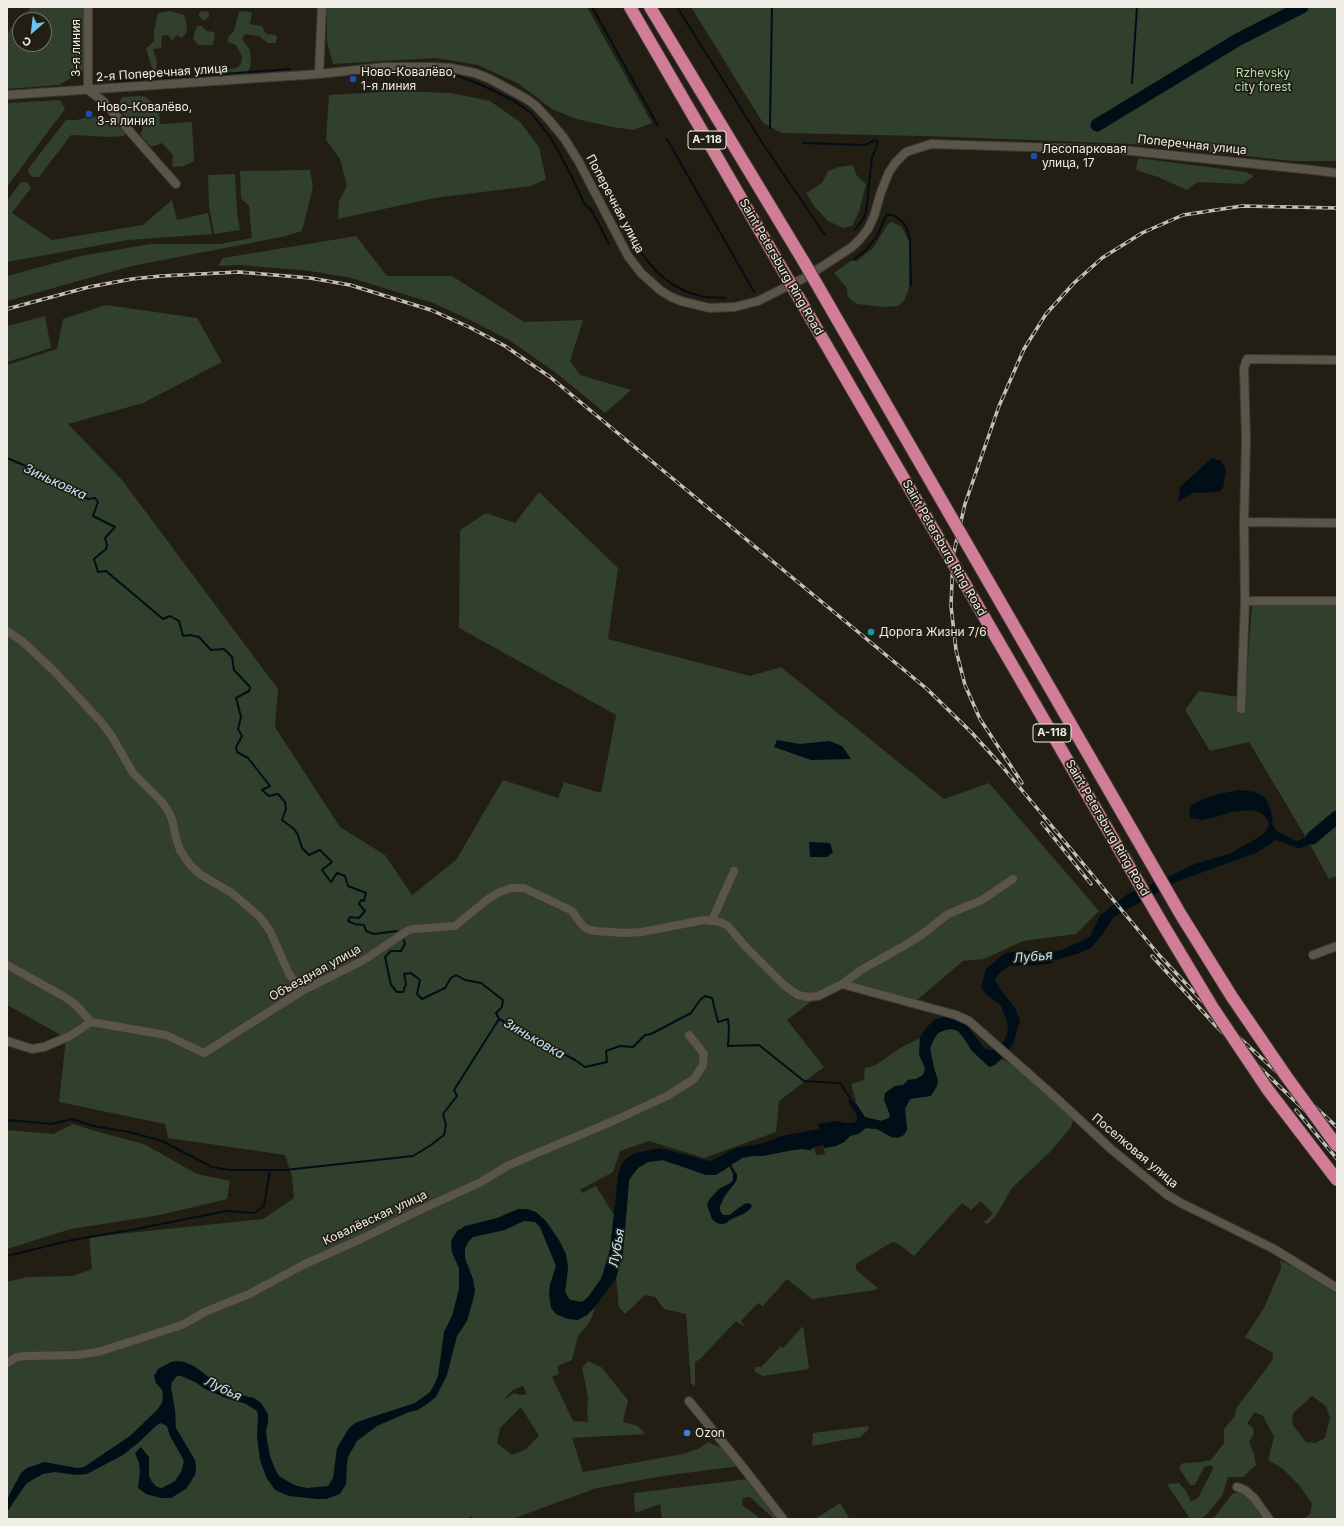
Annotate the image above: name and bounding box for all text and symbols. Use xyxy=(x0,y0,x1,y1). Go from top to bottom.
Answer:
north arrow xyxy=(12,12,52,52)
street label: 3-я линия xyxy=(69,19,83,77)
text: С xyxy=(20,34,34,50)
street label: 2-я Поперечная улица xyxy=(95,61,229,85)
place label: Ново-Ковалёво, 1-я линия xyxy=(361,65,456,93)
park label: Rzhevsky city forest xyxy=(1235,66,1291,94)
marker: Ново-Ковалёво, 1-я линия xyxy=(348,74,358,84)
place label: Ново-Ковалёво, 3-я линия xyxy=(97,100,192,128)
marker: Ново-Ковалёво, 3-я линия xyxy=(84,109,94,119)
road number: А-118 xyxy=(688,131,726,149)
street label: Поперечная улица xyxy=(1137,132,1247,158)
place label: Лесопарковая улица, 17 xyxy=(1042,142,1127,170)
marker: Лесопарковая улица, 17 xyxy=(1029,151,1039,161)
street label: Поперечная улица xyxy=(583,152,647,256)
street label: Saint Petersburg Ring Road xyxy=(736,196,826,338)
water label: Зиньковка xyxy=(21,461,89,503)
street label: Saint Petersburg Ring Road xyxy=(899,477,989,619)
place label: Дорога Жизни 7/6 xyxy=(879,625,987,639)
marker: Дорога Жизни 7/6 xyxy=(866,627,876,637)
road number: А-118 xyxy=(1033,724,1071,742)
street label: Saint Petersburg Ring Road xyxy=(1062,757,1152,899)
street label: Объездная улица xyxy=(267,942,363,1004)
water label: Лубья xyxy=(1013,948,1053,966)
water label: Зиньковка xyxy=(501,1015,567,1063)
street label: Поселковая улица xyxy=(1089,1111,1181,1191)
street label: Ковалёвская улица xyxy=(321,1188,429,1248)
water label: Лубья xyxy=(606,1227,628,1269)
water label: Лубья xyxy=(202,1373,244,1405)
place label: Ozon xyxy=(695,1426,725,1440)
marker: Ozon xyxy=(682,1428,692,1438)

